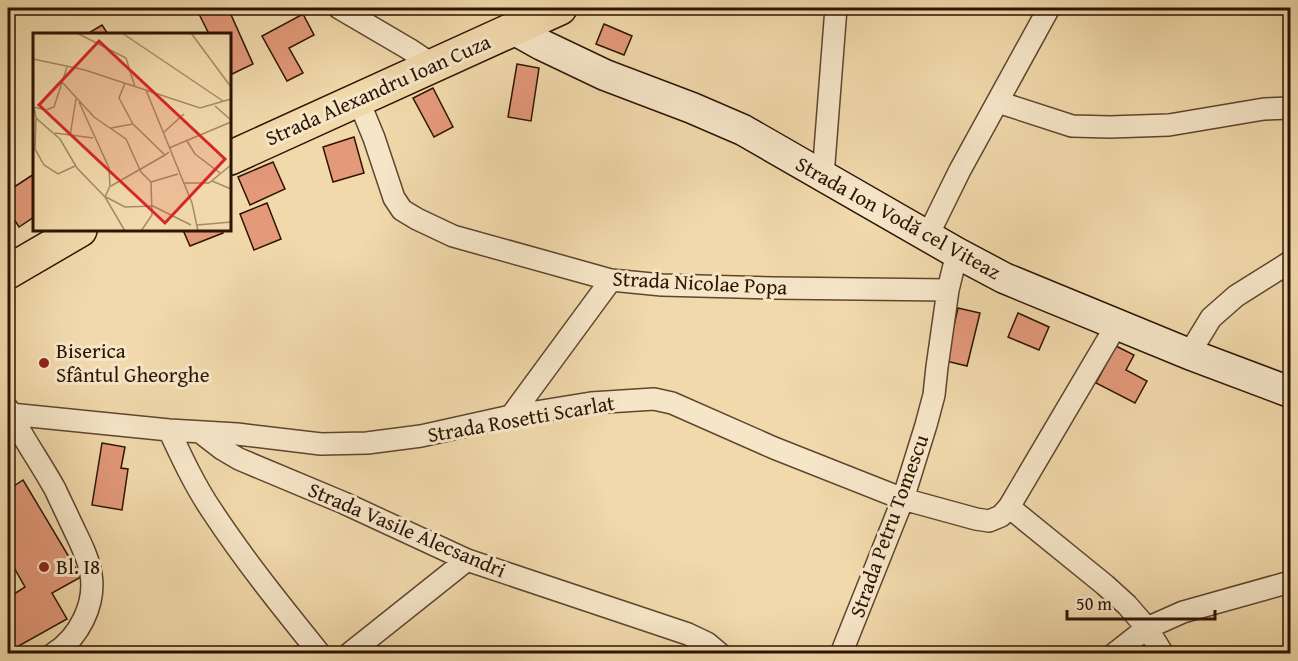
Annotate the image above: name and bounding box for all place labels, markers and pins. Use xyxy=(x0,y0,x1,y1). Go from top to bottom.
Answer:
place label: Biserica Sfântul Gheorghe xyxy=(56,335,210,390)
marker: Biserica Sfântul Gheorghe xyxy=(37,356,51,370)
place label: Bl. I8 xyxy=(56,551,100,582)
marker: Bl. I8 xyxy=(37,560,51,574)

